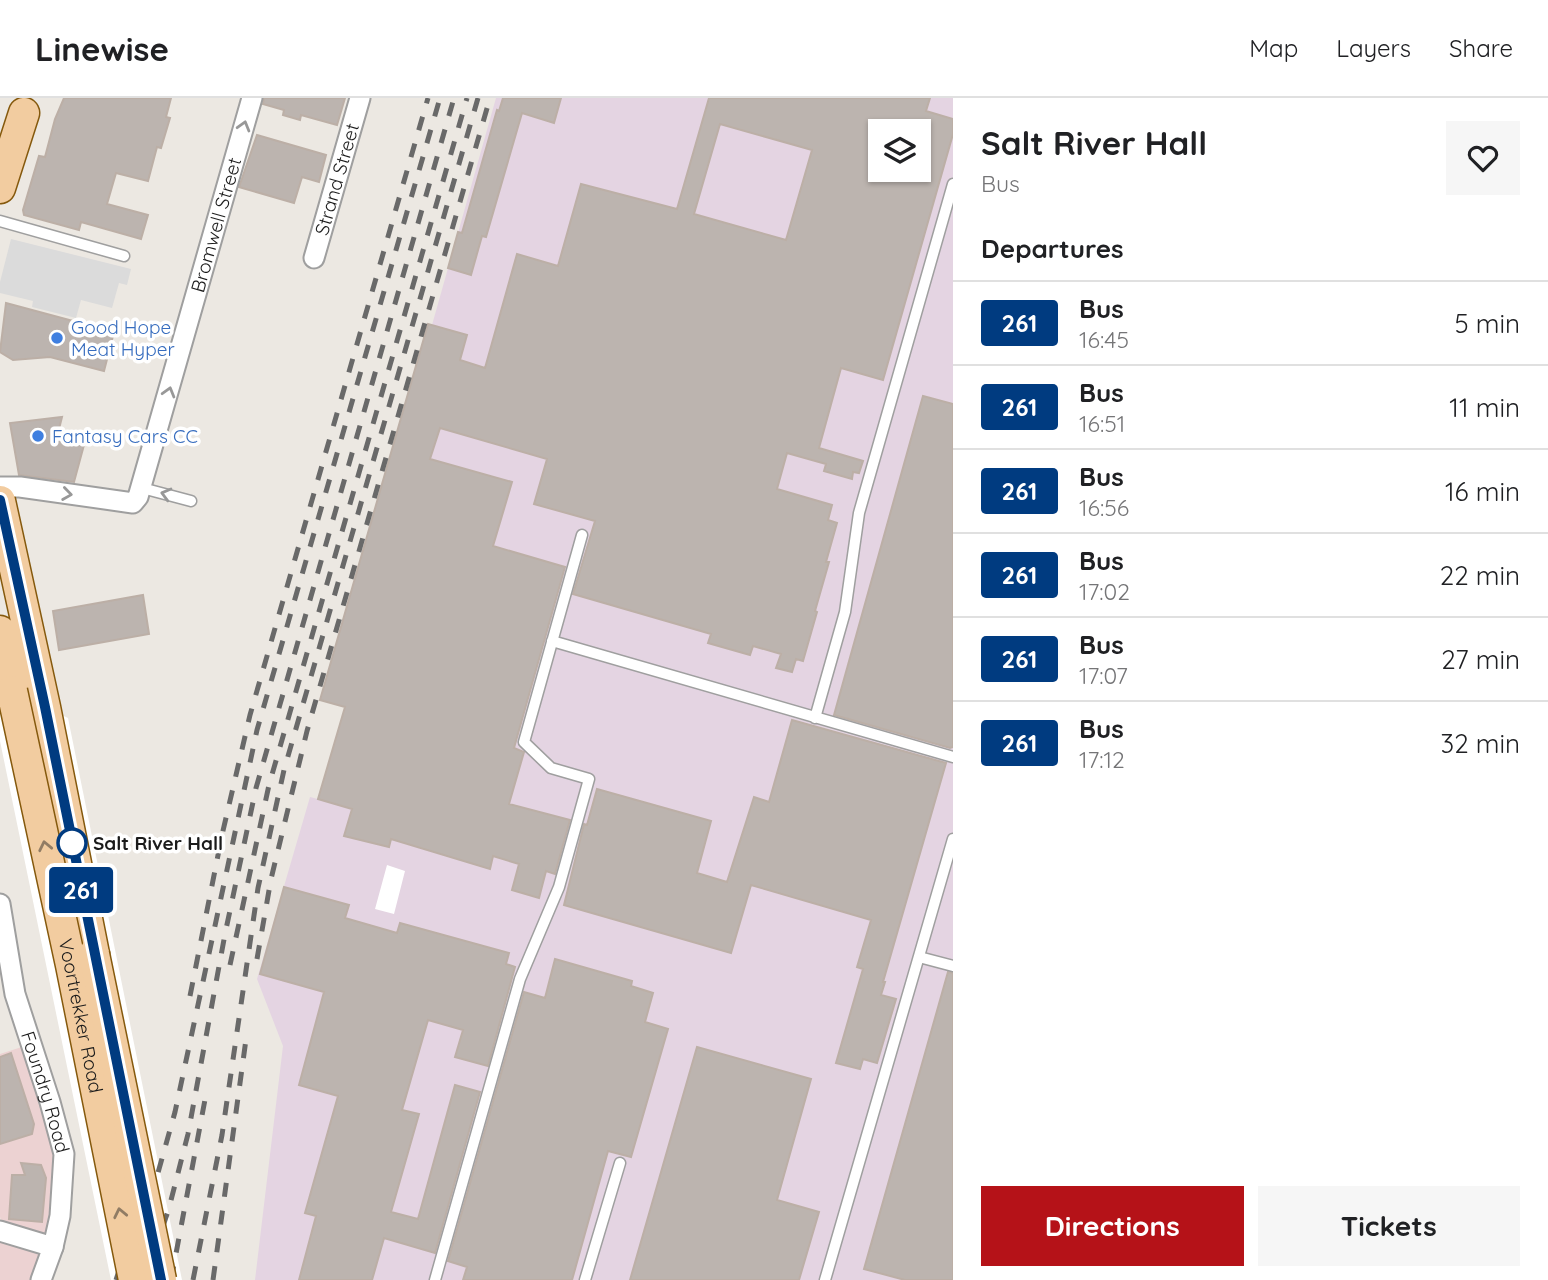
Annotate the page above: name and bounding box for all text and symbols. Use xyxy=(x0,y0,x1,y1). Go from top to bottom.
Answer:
text: Linewise xyxy=(35,28,169,69)
text: Map xyxy=(1249,33,1298,63)
text: Layers xyxy=(1336,33,1411,63)
text: Share xyxy=(1449,33,1513,63)
map controls xyxy=(868,119,931,182)
button: layers xyxy=(868,119,931,182)
one-way arrow xyxy=(236,120,250,132)
street label: Strand Street xyxy=(309,120,364,238)
button: heart xyxy=(1446,121,1520,195)
text: Salt River Hall xyxy=(981,122,1207,163)
street label: Bromwell Street xyxy=(185,155,246,295)
text: Bus xyxy=(981,169,1020,198)
text: Departures xyxy=(981,232,1124,265)
text: Bus xyxy=(1079,292,1124,325)
text: 5 min xyxy=(1454,307,1520,340)
text: 261 xyxy=(1002,308,1037,338)
place label: Good Hope Meat Hyper xyxy=(71,315,175,361)
text: 16:45 xyxy=(1079,325,1129,354)
marker: Good Hope Meat Hyper xyxy=(49,330,65,346)
text: Bus xyxy=(1079,376,1124,409)
one-way arrow xyxy=(160,386,175,398)
text: 11 min xyxy=(1449,391,1520,424)
text: 261 xyxy=(1002,392,1037,422)
text: 16:51 xyxy=(1079,409,1125,438)
place label: Fantasy Cars CC xyxy=(52,424,198,448)
marker: Fantasy Cars CC xyxy=(30,428,46,444)
text: Bus xyxy=(1079,460,1124,493)
text: 16 min xyxy=(1445,475,1520,508)
text: 261 xyxy=(1002,476,1037,506)
one-way arrow xyxy=(61,486,72,501)
one-way arrow xyxy=(161,488,173,502)
text: 16:56 xyxy=(1079,493,1129,522)
text: Bus xyxy=(1079,544,1124,577)
text: 22 min xyxy=(1440,559,1520,592)
text: 261 xyxy=(1002,560,1037,590)
text: 17:02 xyxy=(1079,577,1130,606)
text: Bus xyxy=(1079,628,1124,661)
text: 27 min xyxy=(1441,643,1520,676)
text: 261 xyxy=(1002,644,1037,674)
text: 17:07 xyxy=(1079,661,1128,690)
text: Bus xyxy=(1079,712,1124,745)
text: 32 min xyxy=(1441,727,1520,760)
text: 261 xyxy=(1002,728,1037,758)
text: 17:12 xyxy=(1079,745,1125,774)
marker: Salt River Hall xyxy=(57,828,87,858)
place label: Salt River Hall xyxy=(93,831,223,855)
one-way arrow xyxy=(39,840,54,852)
line badge: 261 xyxy=(41,867,121,913)
text: 261 xyxy=(63,875,99,905)
street label: Voortrekker Road xyxy=(54,936,108,1095)
street label: Foundry Road xyxy=(16,1028,75,1155)
button: Directions xyxy=(981,1186,1244,1266)
button: Tickets xyxy=(1258,1186,1520,1266)
one-way arrow xyxy=(114,1207,129,1219)

